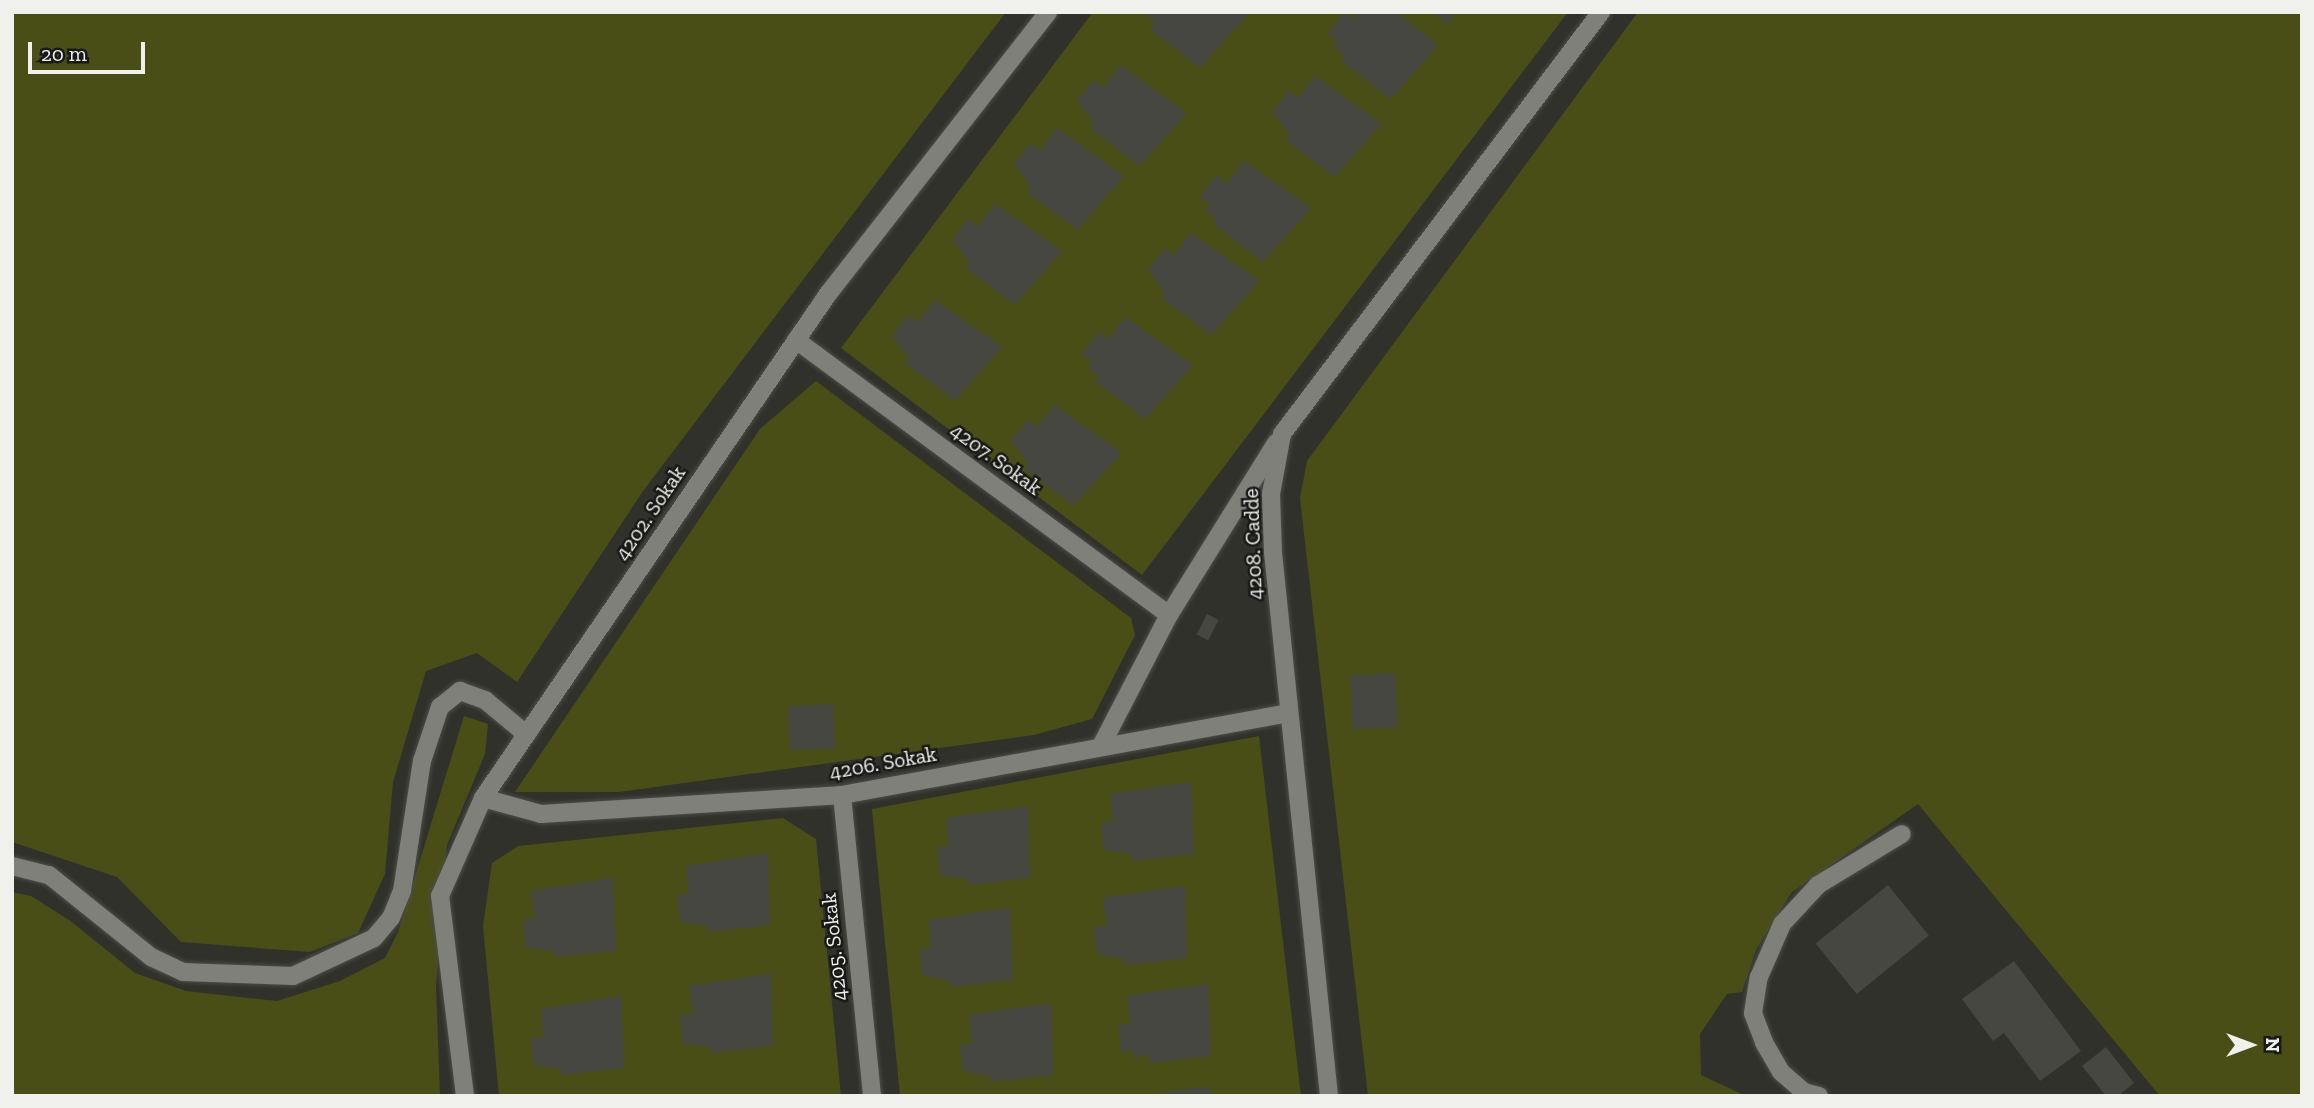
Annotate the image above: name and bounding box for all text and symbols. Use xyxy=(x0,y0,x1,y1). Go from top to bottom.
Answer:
scale bar xyxy=(32,28,149,72)
text: 20 m xyxy=(41,41,87,66)
street label: 4207. Sokak xyxy=(946,418,1046,500)
street label: 4202. Sokak xyxy=(609,461,691,565)
street label: 4208. Cadde xyxy=(1238,488,1268,600)
street label: 4206. Sokak xyxy=(828,741,938,785)
street label: 4205. Sokak xyxy=(816,892,852,1002)
north arrow xyxy=(2216,1010,2286,1080)
text: N xyxy=(2261,1038,2284,1052)

